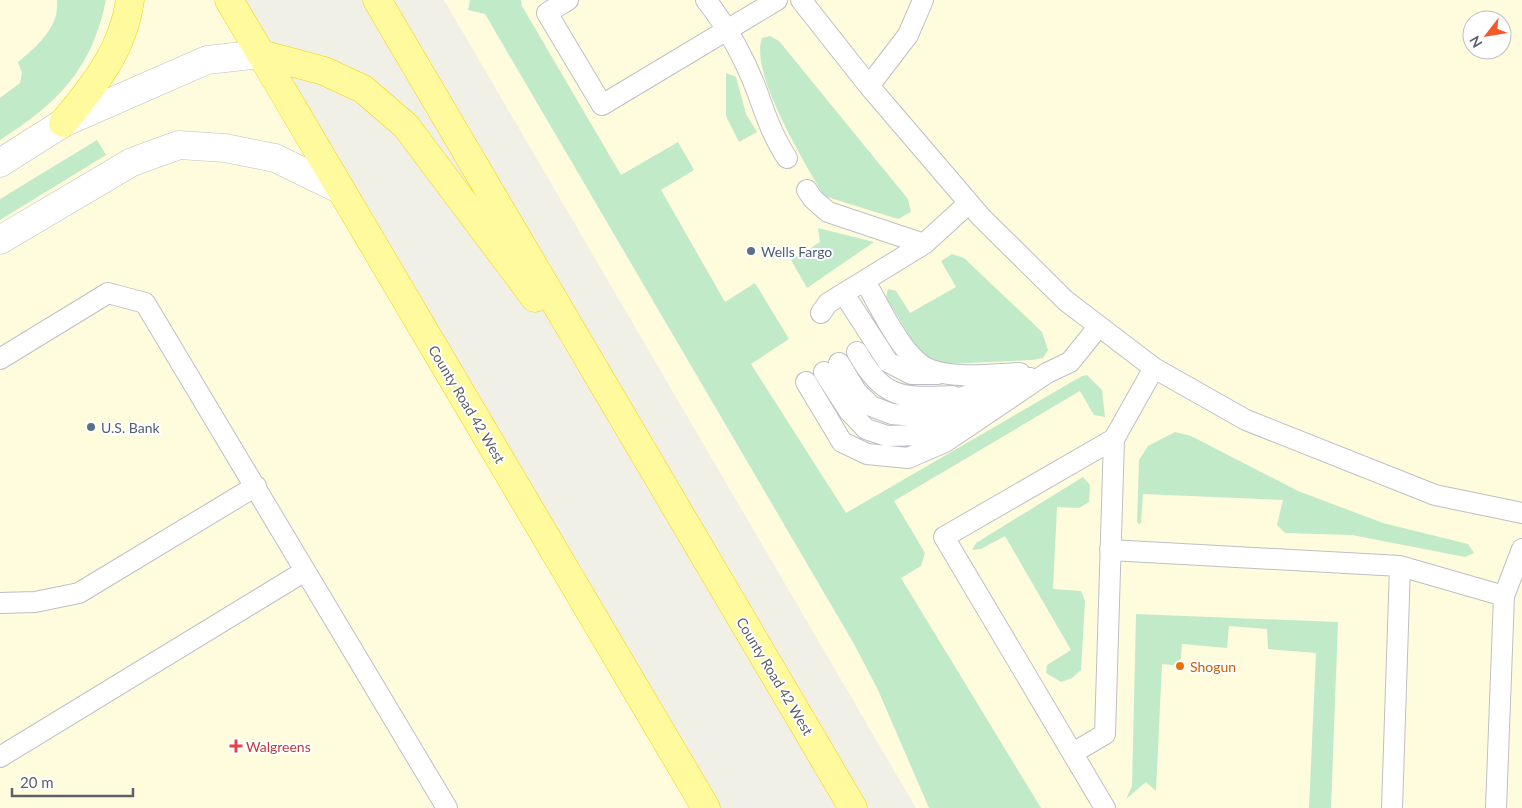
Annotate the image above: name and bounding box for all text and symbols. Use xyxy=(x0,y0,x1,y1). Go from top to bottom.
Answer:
north arrow xyxy=(1462,10,1512,60)
text: N xyxy=(1465,33,1485,51)
place label: Wells Fargo xyxy=(761,243,832,260)
marker: Wells Fargo xyxy=(745,245,757,257)
street label: County Road 42 West xyxy=(425,342,509,466)
place label: U.S. Bank xyxy=(101,419,161,436)
marker: U.S. Bank xyxy=(85,421,97,433)
street label: County Road 42 West xyxy=(733,614,817,738)
place label: Shogun xyxy=(1190,658,1236,675)
marker: Shogun xyxy=(1174,660,1186,672)
place label: Walgreens xyxy=(246,738,311,755)
marker: Walgreens xyxy=(230,740,242,752)
scale bar xyxy=(12,766,134,798)
text: 20 m xyxy=(20,773,54,791)

